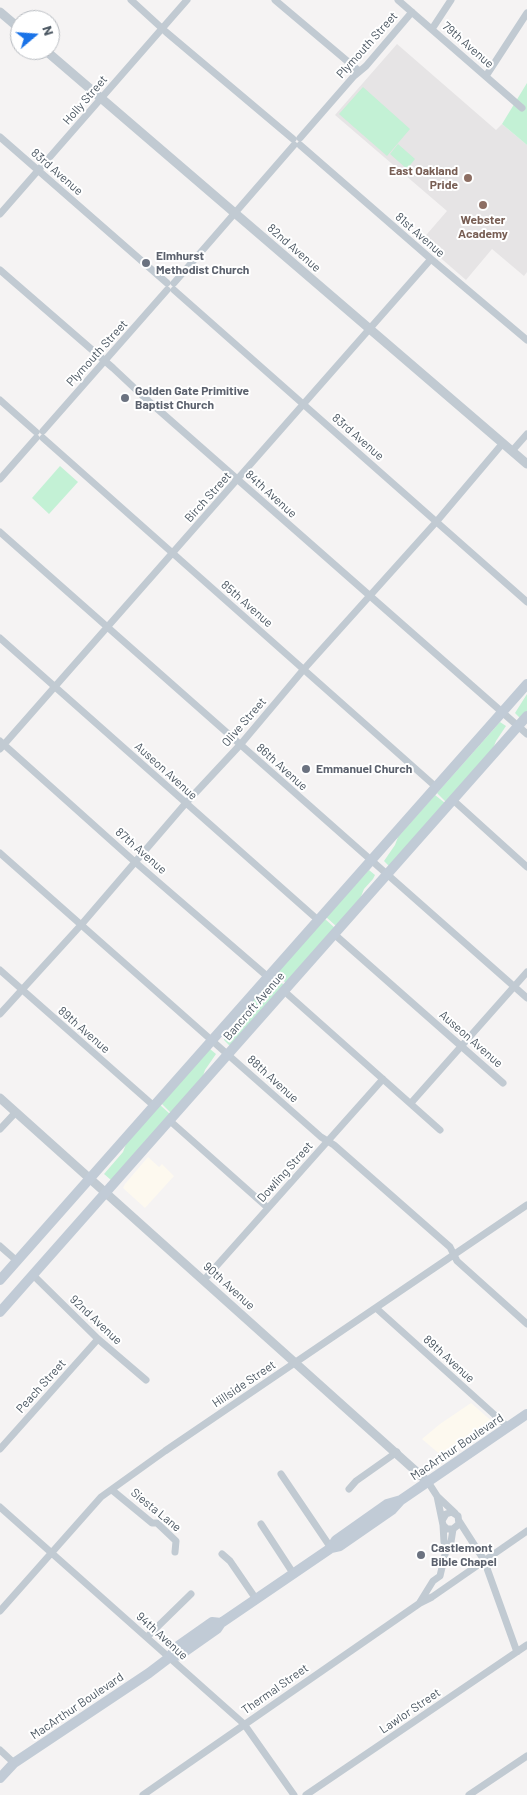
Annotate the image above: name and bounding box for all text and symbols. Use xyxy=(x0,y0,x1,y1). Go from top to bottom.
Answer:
street label: Plymouth Street xyxy=(333,9,401,81)
north arrow xyxy=(10,10,60,60)
street label: 79th Avenue xyxy=(439,19,497,71)
text: N xyxy=(39,23,58,38)
street label: Holly Street xyxy=(60,72,110,128)
street label: 83rd Avenue xyxy=(28,146,86,198)
place label: East Oakland Pride xyxy=(389,164,458,192)
marker: East Oakland Pride xyxy=(462,172,474,184)
marker: Webster Academy xyxy=(477,199,489,211)
street label: 81st Avenue xyxy=(392,210,448,260)
place label: Webster Academy xyxy=(458,213,508,241)
street label: 82nd Avenue xyxy=(264,221,324,275)
place label: Elmhurst Methodist Church xyxy=(156,249,249,277)
marker: Elmhurst Methodist Church xyxy=(140,257,152,269)
street label: Plymouth Street xyxy=(63,317,131,389)
place label: Golden Gate Primitive Baptist Church xyxy=(135,384,249,412)
marker: Golden Gate Primitive Baptist Church xyxy=(119,392,131,404)
street label: 83rd Avenue xyxy=(329,411,387,463)
street label: 84th Avenue xyxy=(242,467,300,521)
street label: Birch Street xyxy=(182,469,234,525)
street label: 85th Avenue xyxy=(218,578,276,630)
street label: Olive Street xyxy=(219,695,269,749)
street label: Auseon Avenue xyxy=(132,739,200,803)
street label: 86th Avenue xyxy=(253,740,311,794)
place label: Emmanuel Church xyxy=(316,762,412,776)
marker: Emmanuel Church xyxy=(300,763,312,775)
street label: 87th Avenue xyxy=(112,825,170,877)
street label: Bancroft Avenue xyxy=(220,969,288,1043)
street label: 89th Avenue xyxy=(55,1004,113,1056)
street label: Auseon Avenue xyxy=(436,1008,506,1070)
street label: 88th Avenue xyxy=(244,1052,302,1106)
street label: Dowling Street xyxy=(254,1139,316,1205)
street label: 90th Avenue xyxy=(200,1259,258,1313)
street label: 92nd Avenue xyxy=(67,1292,125,1348)
street label: 89th Avenue xyxy=(420,1332,478,1386)
street label: Peach Street xyxy=(13,1356,69,1416)
street label: Hillside Street xyxy=(210,1358,278,1410)
street label: MacArthur Boulevard xyxy=(408,1411,506,1483)
street label: Siesta Lane xyxy=(128,1485,184,1535)
place label: Castlemont Bible Chapel xyxy=(431,1541,497,1569)
marker: Castlemont Bible Chapel xyxy=(415,1549,427,1561)
street label: 94th Avenue xyxy=(133,1609,191,1663)
street label: Thermal Street xyxy=(239,1661,311,1717)
street label: MacArthur Boulevard xyxy=(28,1670,126,1742)
street label: Lawlor Street xyxy=(377,1685,443,1737)

